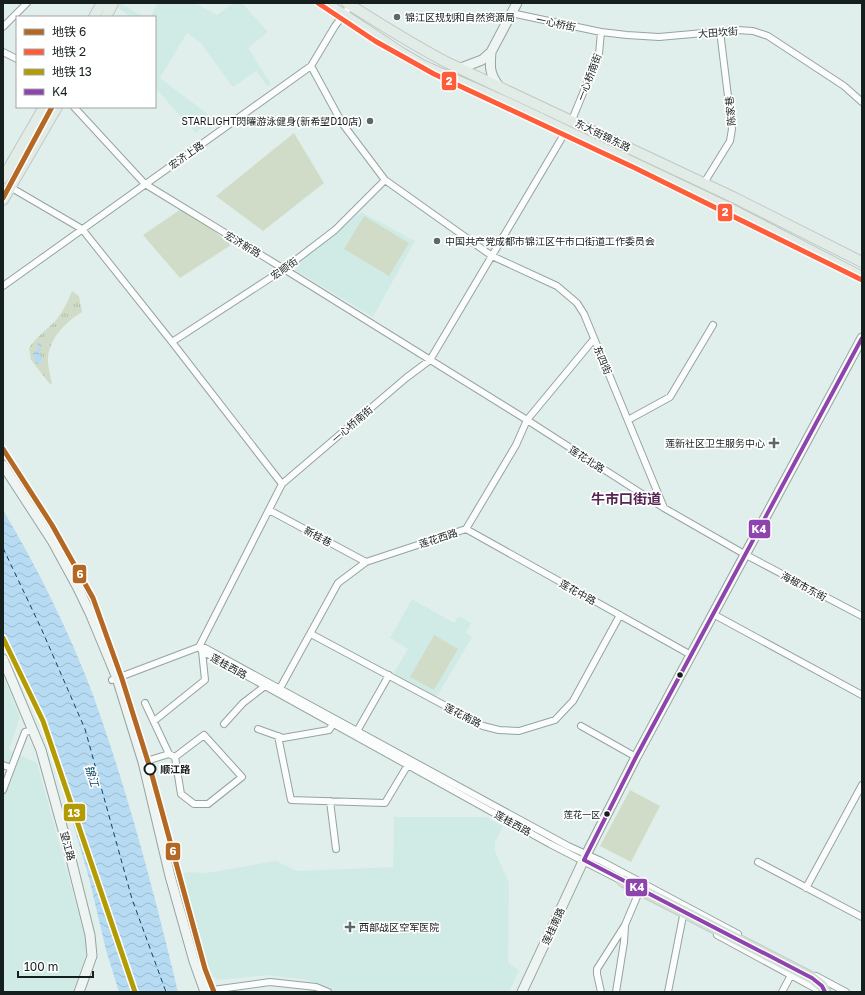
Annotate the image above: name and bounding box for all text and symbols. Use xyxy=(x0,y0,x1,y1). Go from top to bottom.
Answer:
place label: 锦江区规划和自然资源局 xyxy=(405,11,515,23)
marker: 锦江区规划和自然资源局 xyxy=(392,12,402,22)
street label: 一心桥街 xyxy=(535,13,577,33)
legend xyxy=(16,16,156,108)
text: 地铁 6 xyxy=(52,24,86,39)
street label: 大田坎街 xyxy=(698,25,738,39)
text: 地铁 2 xyxy=(52,44,86,59)
street label: 一心桥南街 xyxy=(574,52,604,102)
text: 地铁 13 xyxy=(52,64,92,79)
line badge: 2 xyxy=(441,71,457,91)
text: 2 xyxy=(446,74,453,87)
text: K4 xyxy=(52,84,68,99)
street label: 陈家巷 xyxy=(723,96,737,126)
place label: STARLIGHT閃曜游泳健身(新希望D10店) xyxy=(181,115,362,127)
marker: STARLIGHT閃曜游泳健身(新希望D10店) xyxy=(365,116,375,126)
street label: 东大街锦东路 xyxy=(573,116,633,154)
street label: 宏济上路 xyxy=(166,139,206,171)
line badge: 2 xyxy=(717,203,733,222)
text: 2 xyxy=(722,205,729,218)
street label: 宏济新路 xyxy=(223,229,263,259)
place label: 中国共产党成都市锦江区牛市口街道工作委员会 xyxy=(445,235,655,247)
marker: 中国共产党成都市锦江区牛市口街道工作委员会 xyxy=(432,236,442,246)
street label: 宏顺街 xyxy=(268,254,300,282)
street label: 东四街 xyxy=(592,344,614,376)
street label: 一心桥南街 xyxy=(329,403,375,445)
place label: 莲新社区卫生服务中心 xyxy=(665,437,765,449)
marker: 莲新社区卫生服务中心 xyxy=(768,437,780,449)
street label: 莲花北路 xyxy=(567,443,607,475)
district label: 牛市口街道 xyxy=(591,490,661,507)
line badge: K4 xyxy=(748,519,771,539)
text: K4 xyxy=(752,522,767,535)
street label: 新桂巷 xyxy=(302,524,334,548)
street label: 莲花西路 xyxy=(417,526,459,550)
line badge: 6 xyxy=(72,564,87,584)
text: 6 xyxy=(77,567,84,580)
street label: 海椒市东街 xyxy=(779,569,829,603)
street label: 莲花中路 xyxy=(558,577,598,607)
street label: 莲桂西路 xyxy=(209,651,249,681)
unlabelled marker xyxy=(675,670,685,680)
street label: 莲花南路 xyxy=(442,701,484,729)
marker: 顺江路 xyxy=(143,762,157,776)
water label: 锦江 xyxy=(83,763,102,789)
place label: 顺江路 xyxy=(160,763,191,775)
line badge: 13 xyxy=(63,803,86,822)
text: 13 xyxy=(68,806,80,819)
street label: 莲桂西路 xyxy=(493,808,533,838)
place label: 莲花一区 xyxy=(564,809,600,820)
marker: 莲花一区 xyxy=(602,809,612,819)
street label: 望江路 xyxy=(58,830,78,862)
line badge: 6 xyxy=(165,842,181,861)
text: 6 xyxy=(170,844,177,857)
line badge: K4 xyxy=(625,878,648,897)
text: K4 xyxy=(630,880,645,893)
street label: 莲桂南路 xyxy=(539,905,567,947)
marker: 西部战区空军医院 xyxy=(344,921,356,933)
place label: 西部战区空军医院 xyxy=(359,921,439,933)
scale bar xyxy=(18,953,93,979)
text: 100 m xyxy=(24,959,58,974)

